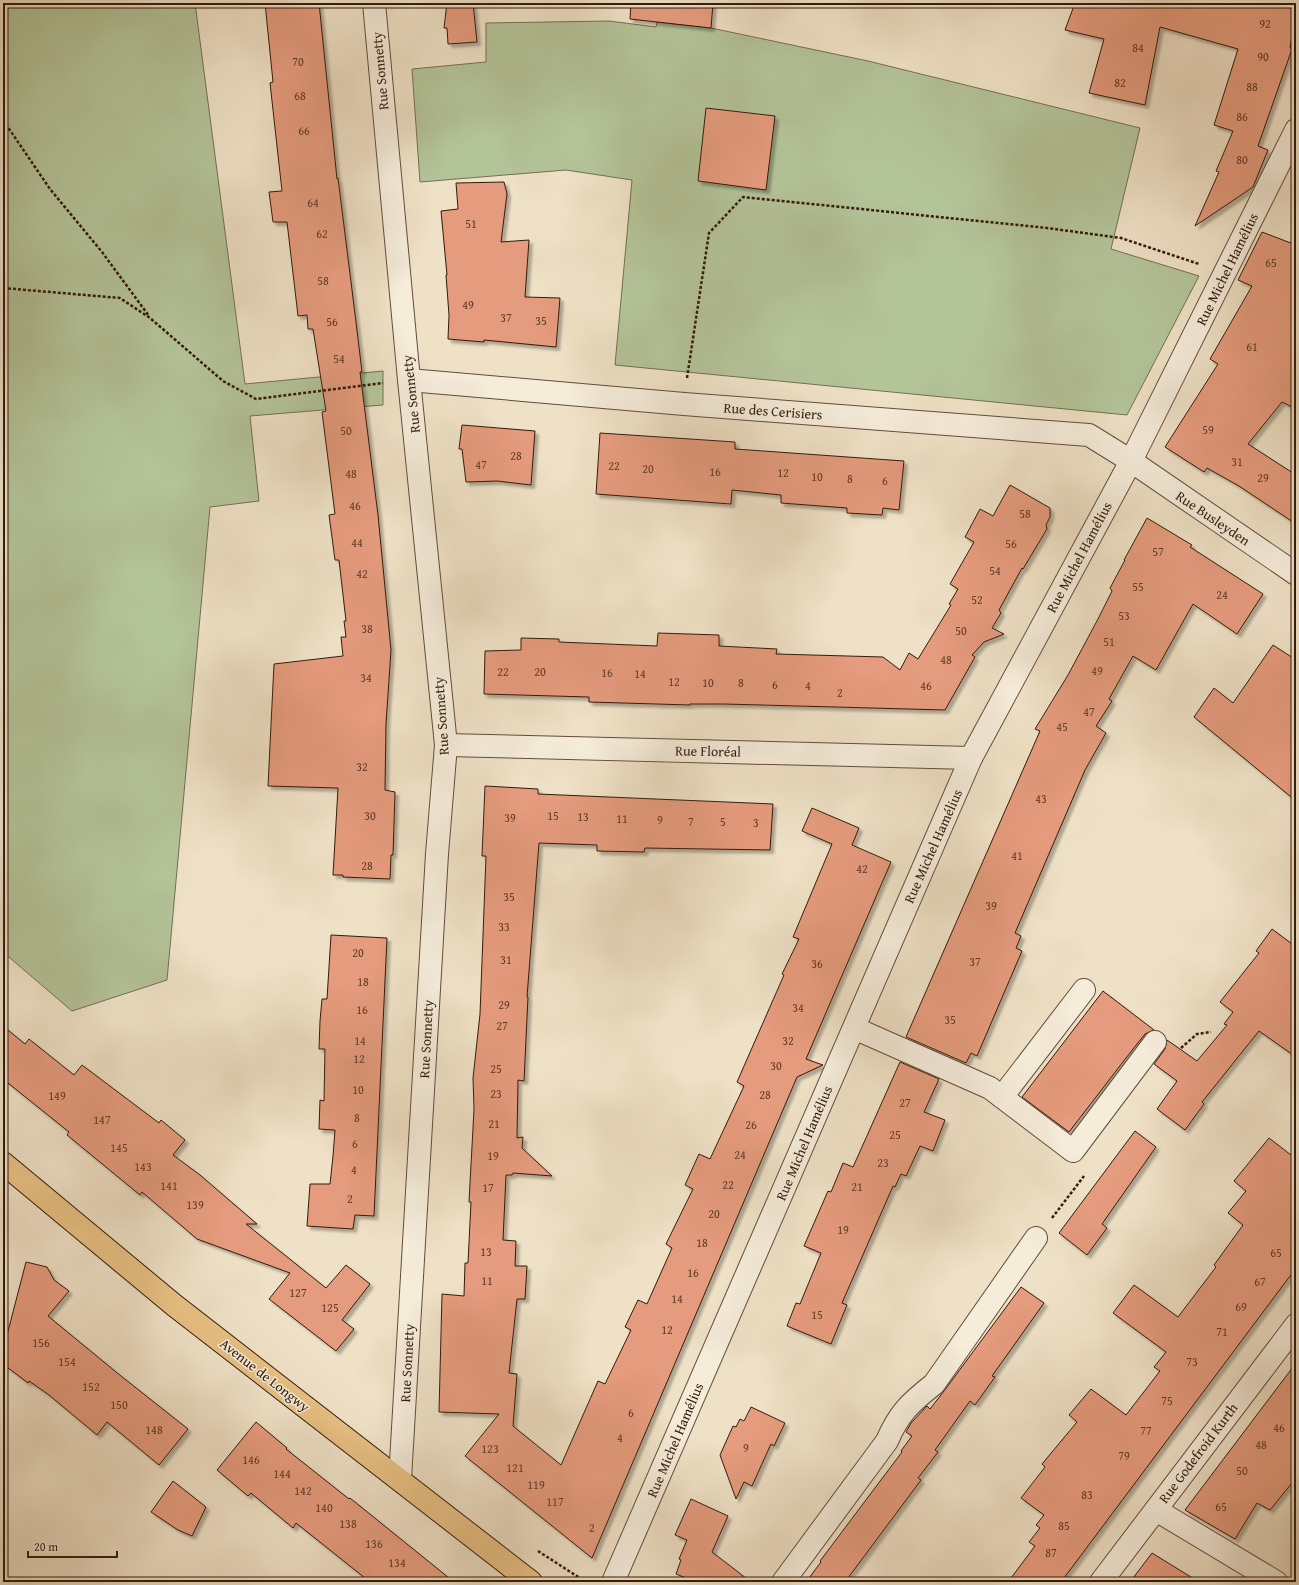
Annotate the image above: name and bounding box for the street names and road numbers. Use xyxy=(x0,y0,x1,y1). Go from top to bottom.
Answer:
street label: Rue Sonnetty xyxy=(367,31,393,111)
street label: Rue Michel Hamélius xyxy=(1191,209,1263,329)
street label: Rue Sonnetty xyxy=(397,354,425,434)
street label: Rue des Cerisiers xyxy=(723,398,823,424)
street label: Rue Busleyden xyxy=(1172,486,1254,550)
street label: Rue Michel Hamélius xyxy=(1041,498,1117,616)
street label: Rue Sonnetty xyxy=(428,676,454,756)
street label: Rue Floréal xyxy=(675,740,741,762)
street label: Rue Michel Hamélius xyxy=(899,786,967,906)
street label: Rue Sonnetty xyxy=(414,999,438,1079)
street label: Rue Michel Hamélius xyxy=(771,1082,837,1204)
street label: Rue Sonnetty xyxy=(395,1323,419,1403)
street label: Avenue de Longwy xyxy=(216,1334,314,1416)
street label: Rue Michel Hamélius xyxy=(642,1379,708,1501)
street label: Rue Godefroid Kurth xyxy=(1154,1399,1242,1507)

